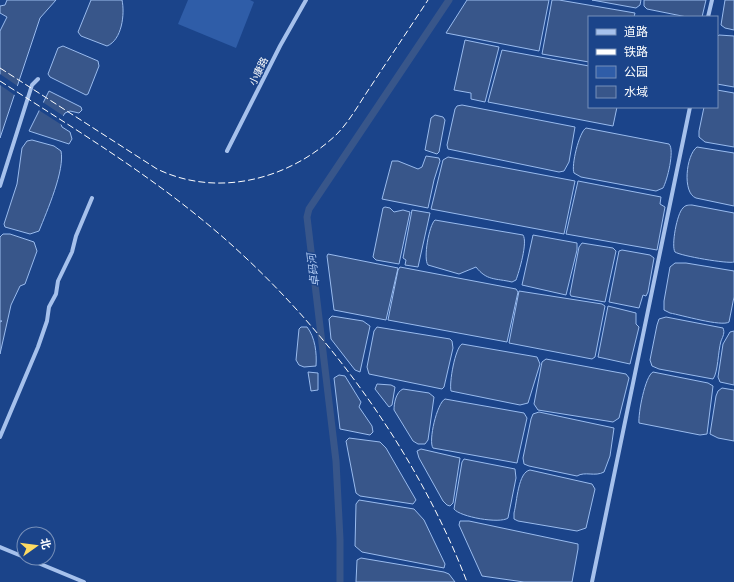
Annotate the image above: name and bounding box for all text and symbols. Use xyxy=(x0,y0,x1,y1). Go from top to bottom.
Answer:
legend xyxy=(588,16,718,108)
text: 道路 xyxy=(624,24,648,39)
text: 铁路 xyxy=(624,44,648,59)
street label: 小康路 xyxy=(246,55,271,88)
text: 公园 xyxy=(624,64,648,79)
text: 水域 xyxy=(624,84,648,99)
water label: 卓码河 xyxy=(304,251,322,287)
north arrow xyxy=(16,526,56,566)
text: 北 xyxy=(38,537,54,551)

